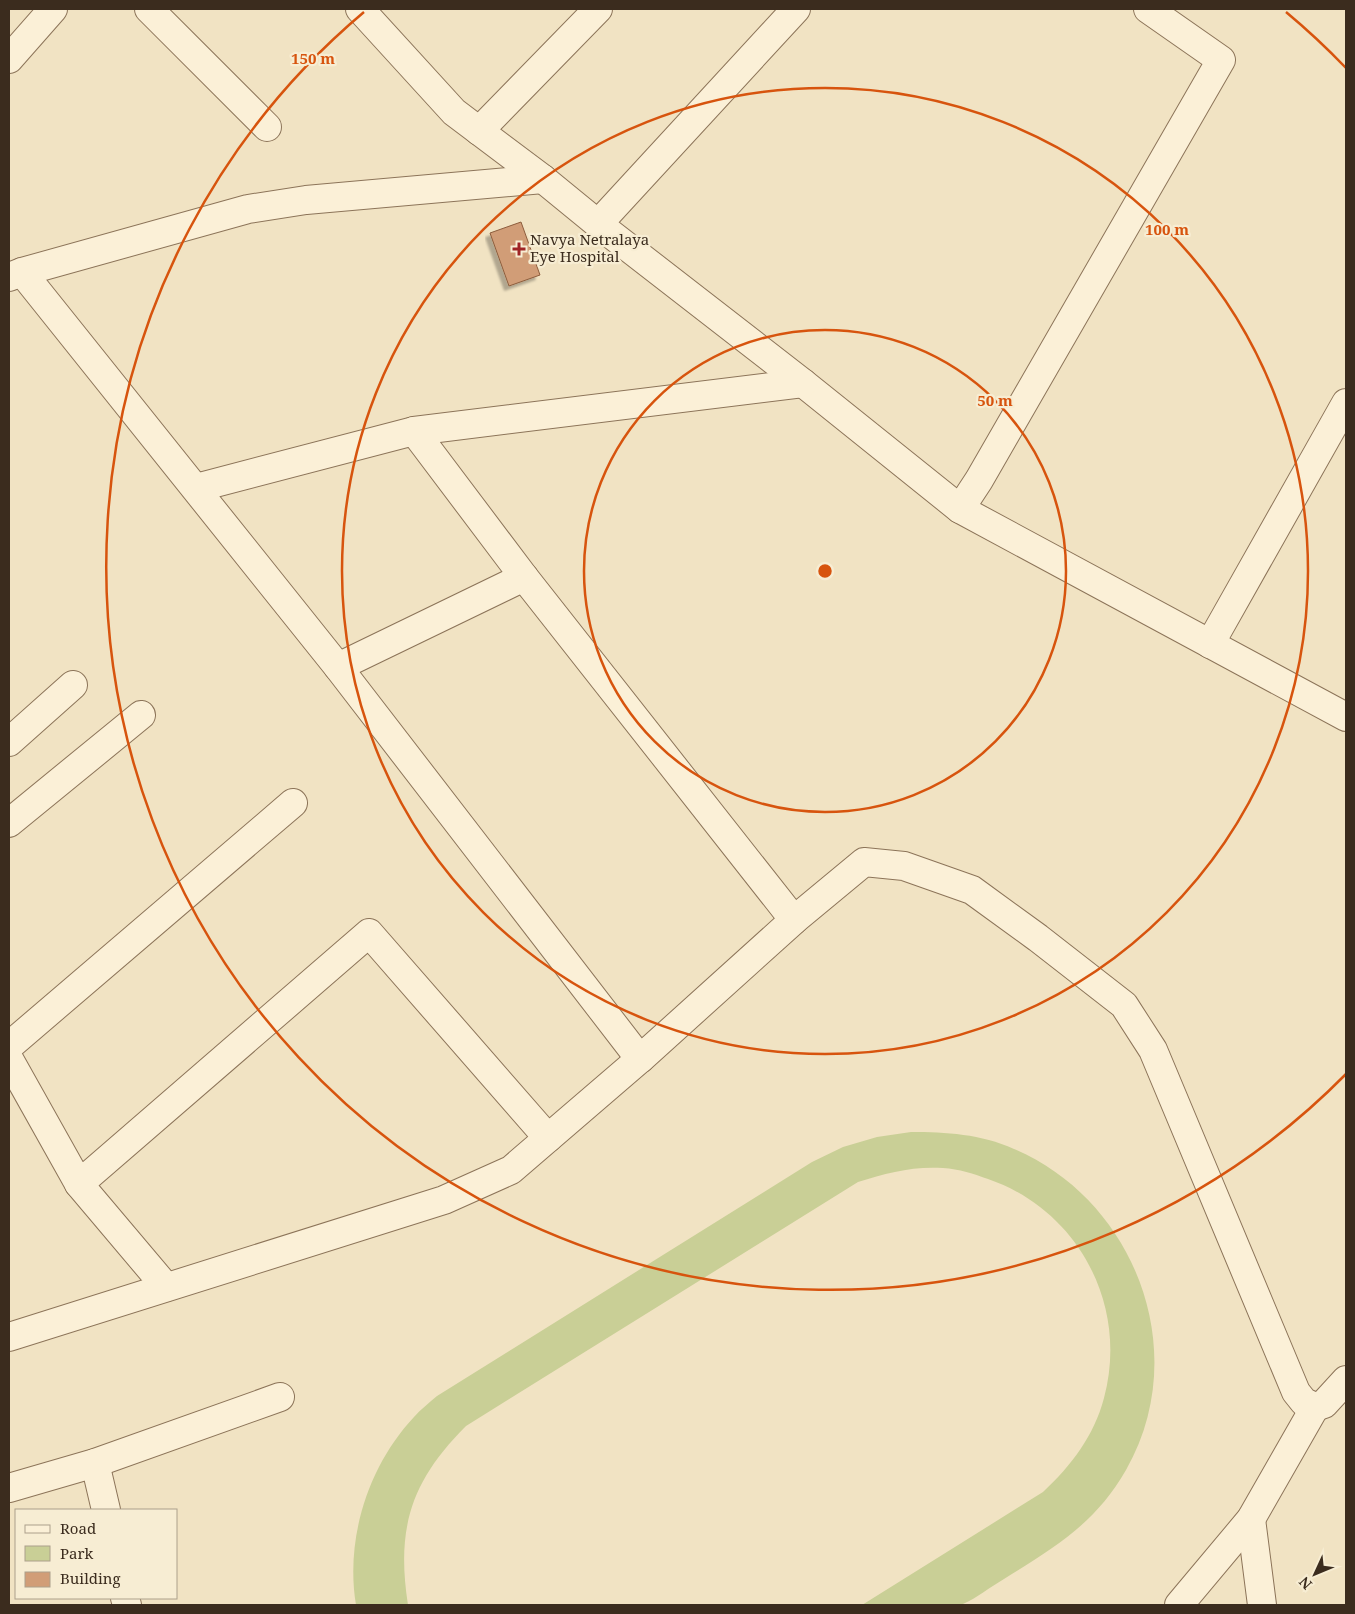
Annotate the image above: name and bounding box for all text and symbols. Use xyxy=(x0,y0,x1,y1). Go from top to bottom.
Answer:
text: 150 m xyxy=(291,48,335,68)
text: 100 m xyxy=(1145,219,1189,239)
place label: Navya Netralaya Eye Hospital xyxy=(530,229,649,266)
marker: Navya Netralaya Eye Hospital xyxy=(512,242,526,256)
text: 50 m xyxy=(977,390,1013,410)
centre of rings xyxy=(816,562,834,580)
legend xyxy=(15,1509,178,1599)
text: Road xyxy=(60,1518,96,1538)
text: Park xyxy=(60,1543,94,1563)
north arrow xyxy=(1290,1549,1340,1599)
text: Building xyxy=(60,1568,121,1588)
text: N xyxy=(1295,1573,1316,1594)

